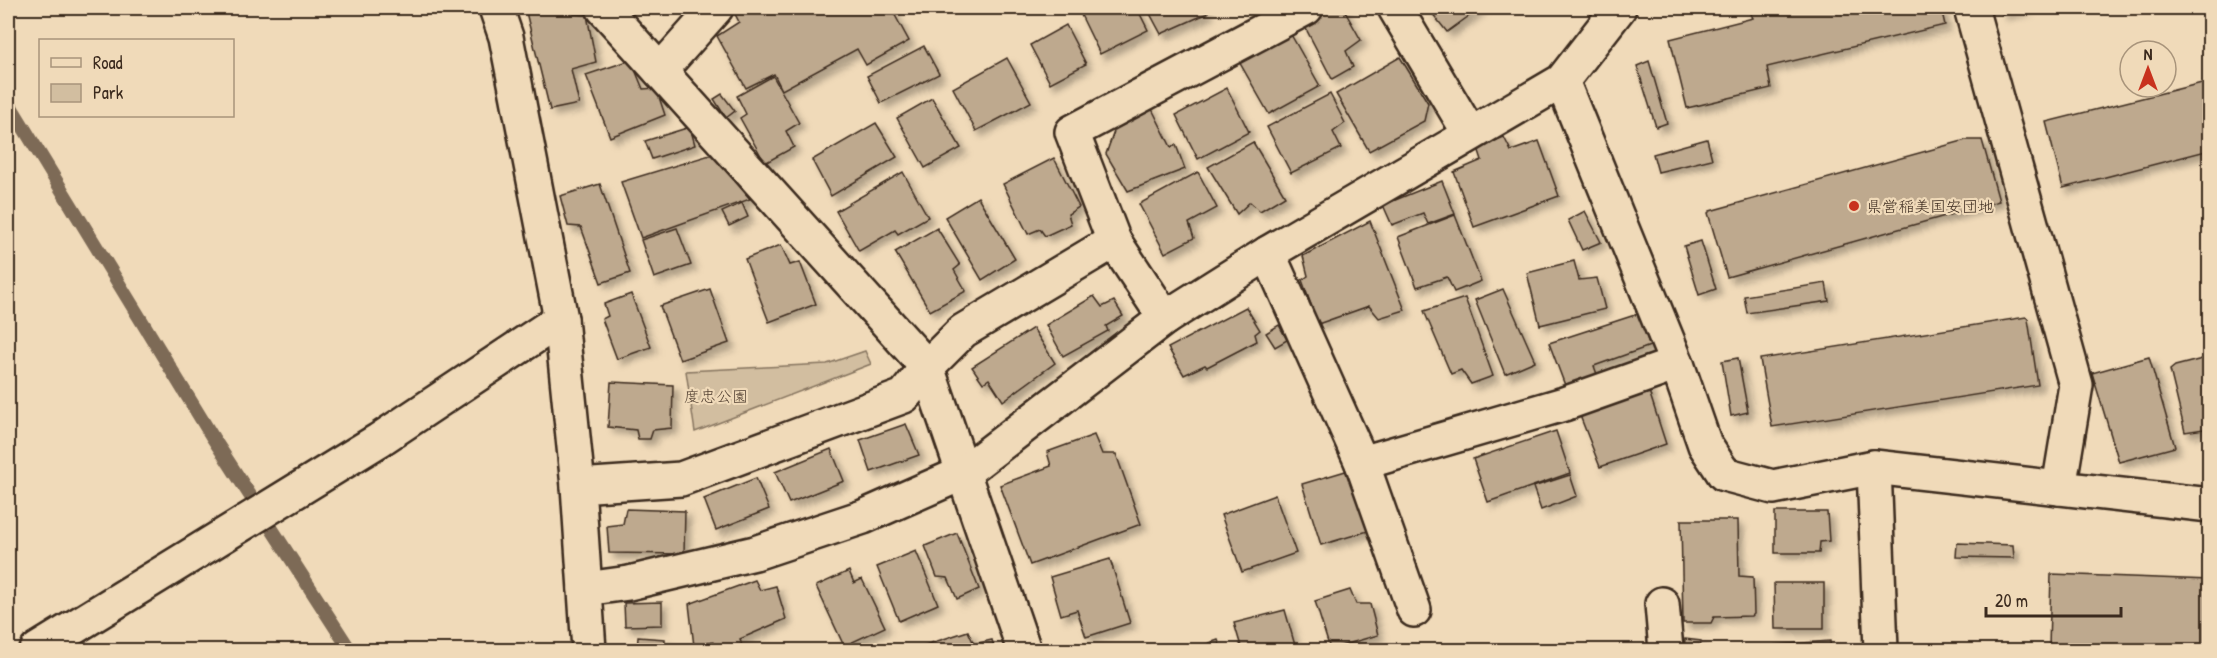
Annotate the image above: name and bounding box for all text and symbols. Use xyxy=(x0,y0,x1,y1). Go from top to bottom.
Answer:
legend xyxy=(39,39,234,117)
north arrow xyxy=(2118,39,2178,99)
text: N xyxy=(2144,43,2153,65)
text: Road xyxy=(93,50,123,75)
text: Park xyxy=(93,80,124,105)
place label: 県営稲美国安団地 xyxy=(1866,195,1994,217)
marker: 県営稲美国安団地 xyxy=(1847,199,1861,213)
park label: 度忠公園 xyxy=(684,385,748,407)
scale bar xyxy=(1986,580,2121,618)
text: 20 m xyxy=(1995,588,2028,613)

